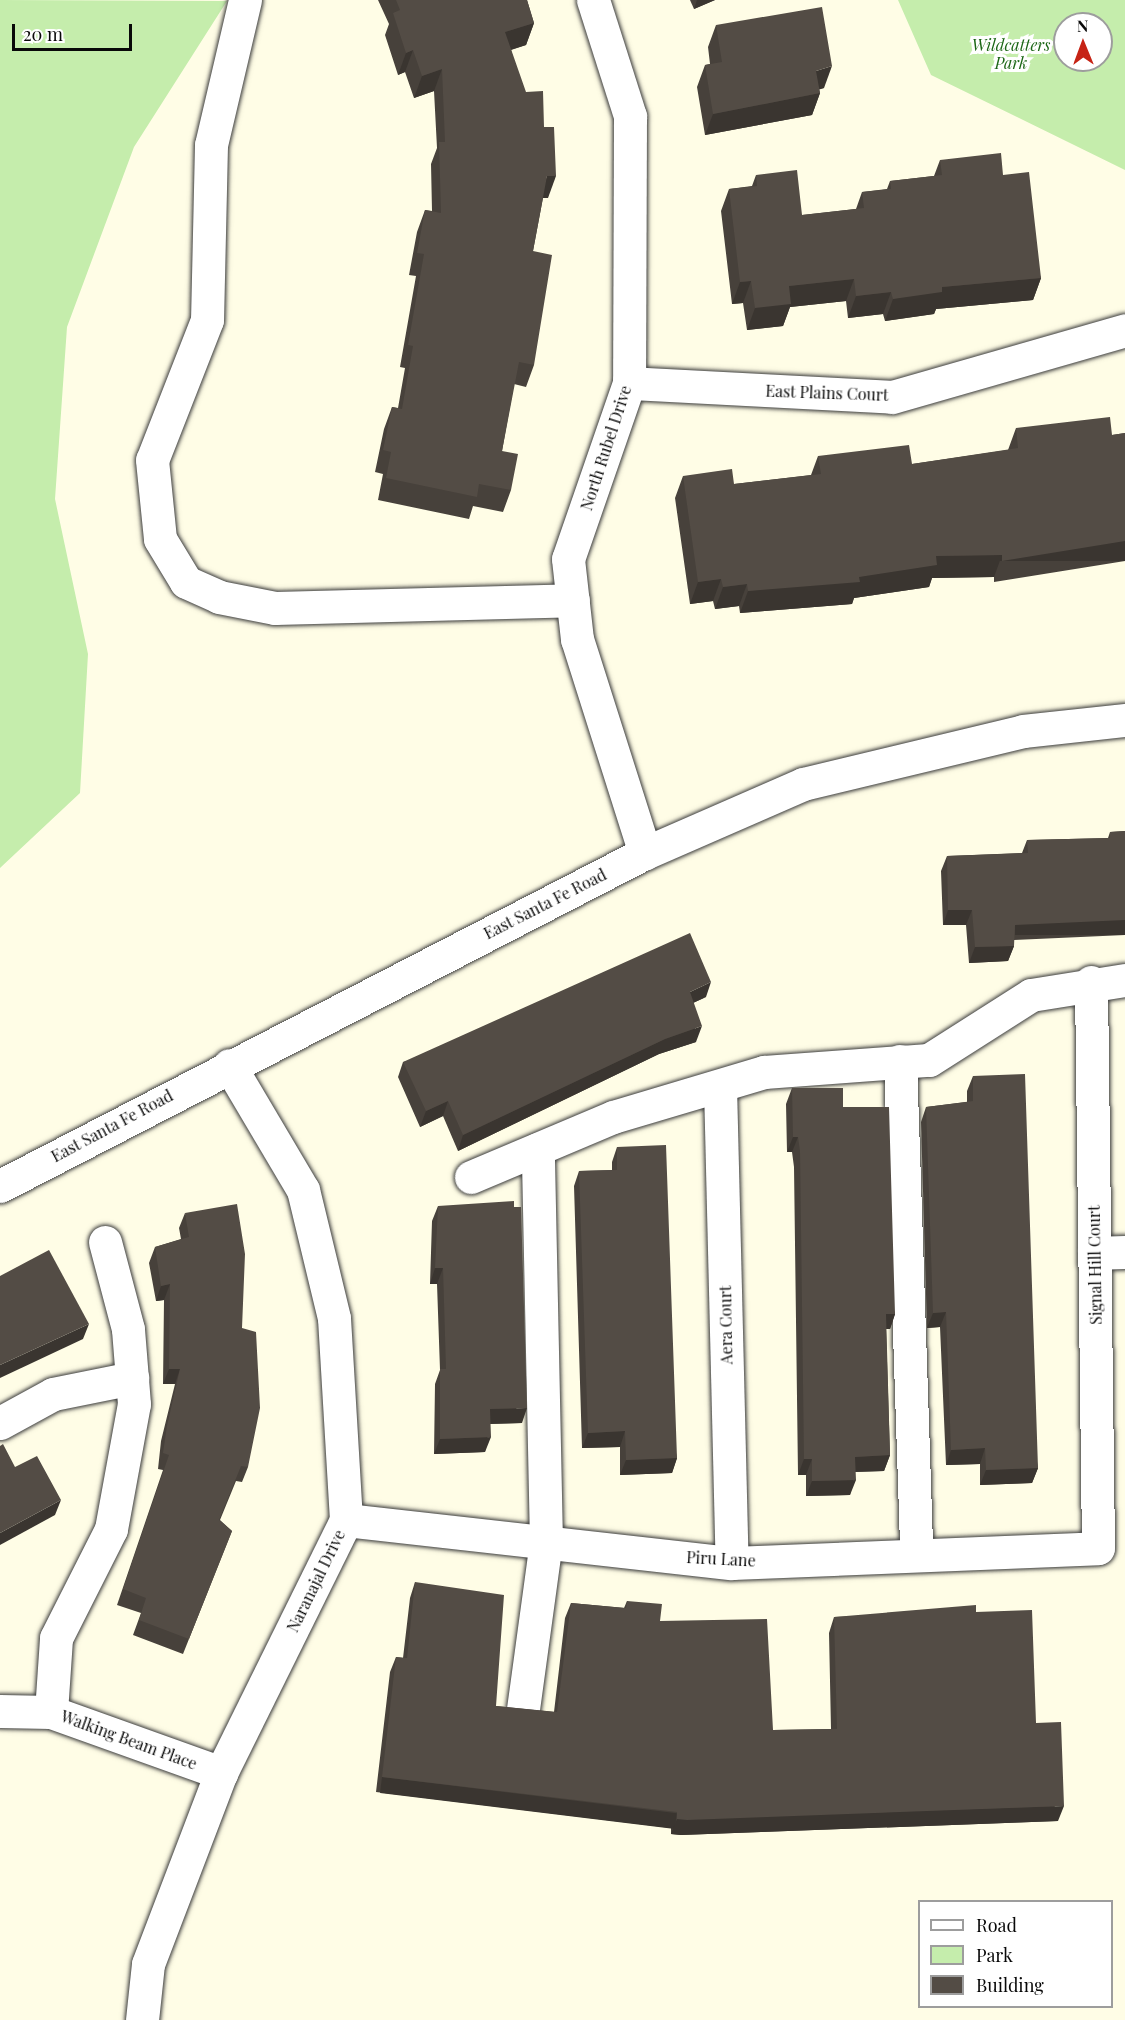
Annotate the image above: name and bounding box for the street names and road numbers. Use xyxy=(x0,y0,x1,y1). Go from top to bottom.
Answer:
street label: East Plains Court xyxy=(765,381,889,405)
street label: North Rubel Drive xyxy=(577,383,635,513)
street label: East Santa Fe Road xyxy=(480,865,610,943)
street label: East Santa Fe Road xyxy=(48,1086,176,1166)
street label: Signal Hill Court xyxy=(1084,1205,1106,1325)
street label: Aera Court xyxy=(716,1285,736,1365)
street label: Naranajal Drive xyxy=(283,1527,349,1635)
street label: Piru Lane xyxy=(686,1548,756,1570)
street label: Walking Beam Place xyxy=(58,1706,200,1774)

